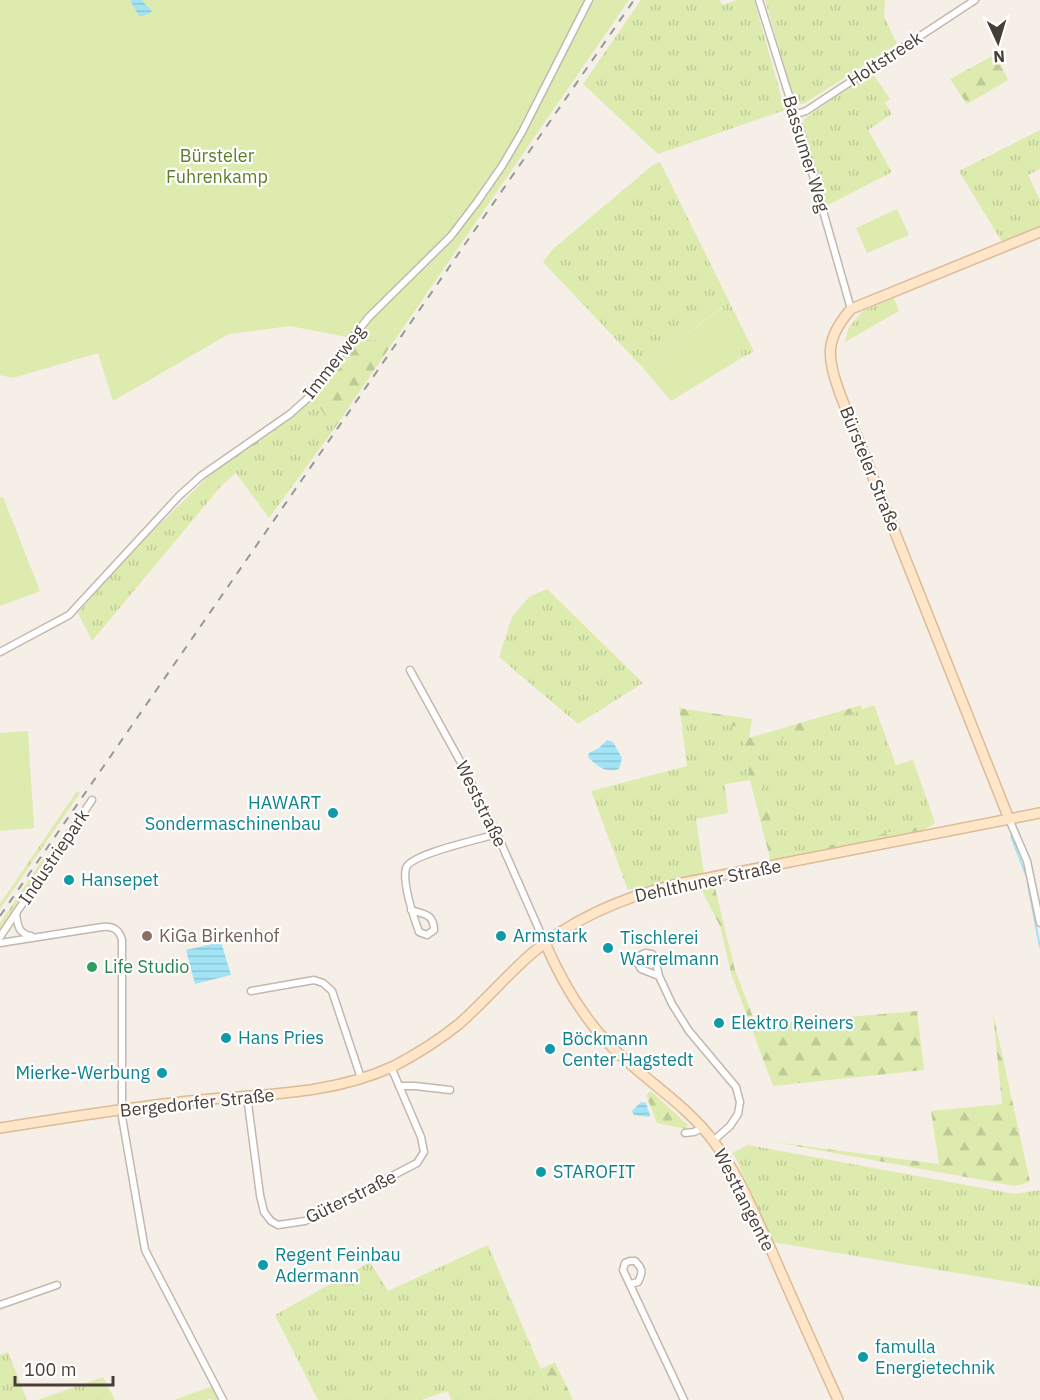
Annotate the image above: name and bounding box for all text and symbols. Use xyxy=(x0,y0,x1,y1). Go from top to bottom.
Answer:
north arrow xyxy=(968,12,1028,72)
street label: Holtstreek xyxy=(843,26,927,91)
text: N xyxy=(993,47,1006,67)
street label: Bassumer Weg xyxy=(778,93,835,215)
park label: Bürsteler Fuhrenkamp xyxy=(166,144,268,188)
street label: Immerweg xyxy=(297,319,370,404)
street label: Bürsteler Straße xyxy=(835,403,906,535)
street label: Weststraße xyxy=(451,757,512,851)
place label: HAWART Sondermaschinenbau xyxy=(145,791,321,835)
street label: Industriepark xyxy=(13,804,94,909)
marker: HAWART Sondermaschinenbau xyxy=(326,806,340,820)
street label: Dehlthuner Straße xyxy=(633,854,783,907)
place label: Hansepet xyxy=(81,868,159,891)
marker: Hansepet xyxy=(62,873,76,887)
place label: KiGa Birkenhof xyxy=(159,924,280,947)
place label: Armstark xyxy=(513,924,588,947)
place label: Tischlerei Warrelmann xyxy=(620,926,719,970)
marker: KiGa Birkenhof xyxy=(140,929,154,943)
marker: Armstark xyxy=(494,929,508,943)
marker: Tischlerei Warrelmann xyxy=(601,941,615,955)
place label: Life Studio xyxy=(104,955,189,978)
marker: Life Studio xyxy=(85,960,99,974)
place label: Elektro Reiners xyxy=(731,1011,854,1034)
marker: Elektro Reiners xyxy=(712,1016,726,1030)
place label: Hans Pries xyxy=(238,1026,324,1049)
place label: Böckmann Center Hagstedt xyxy=(562,1027,694,1071)
marker: Hans Pries xyxy=(219,1031,233,1045)
marker: Böckmann Center Hagstedt xyxy=(543,1042,557,1056)
place label: Mierke-Werbung xyxy=(16,1061,150,1084)
marker: Mierke-Werbung xyxy=(155,1066,169,1080)
street label: Bergedorfer Straße xyxy=(119,1083,275,1122)
street label: Westtangente xyxy=(709,1145,780,1255)
place label: STAROFIT xyxy=(553,1160,635,1183)
street label: Güterstraße xyxy=(302,1165,400,1228)
marker: STAROFIT xyxy=(534,1165,548,1179)
place label: Regent Feinbau Adermann xyxy=(275,1243,401,1287)
marker: Regent Feinbau Adermann xyxy=(256,1258,270,1272)
place label: famulla Energietechnik xyxy=(875,1335,996,1379)
scale bar xyxy=(15,1349,112,1387)
marker: famulla Energietechnik xyxy=(856,1350,870,1364)
text: 100 m xyxy=(24,1358,76,1381)

